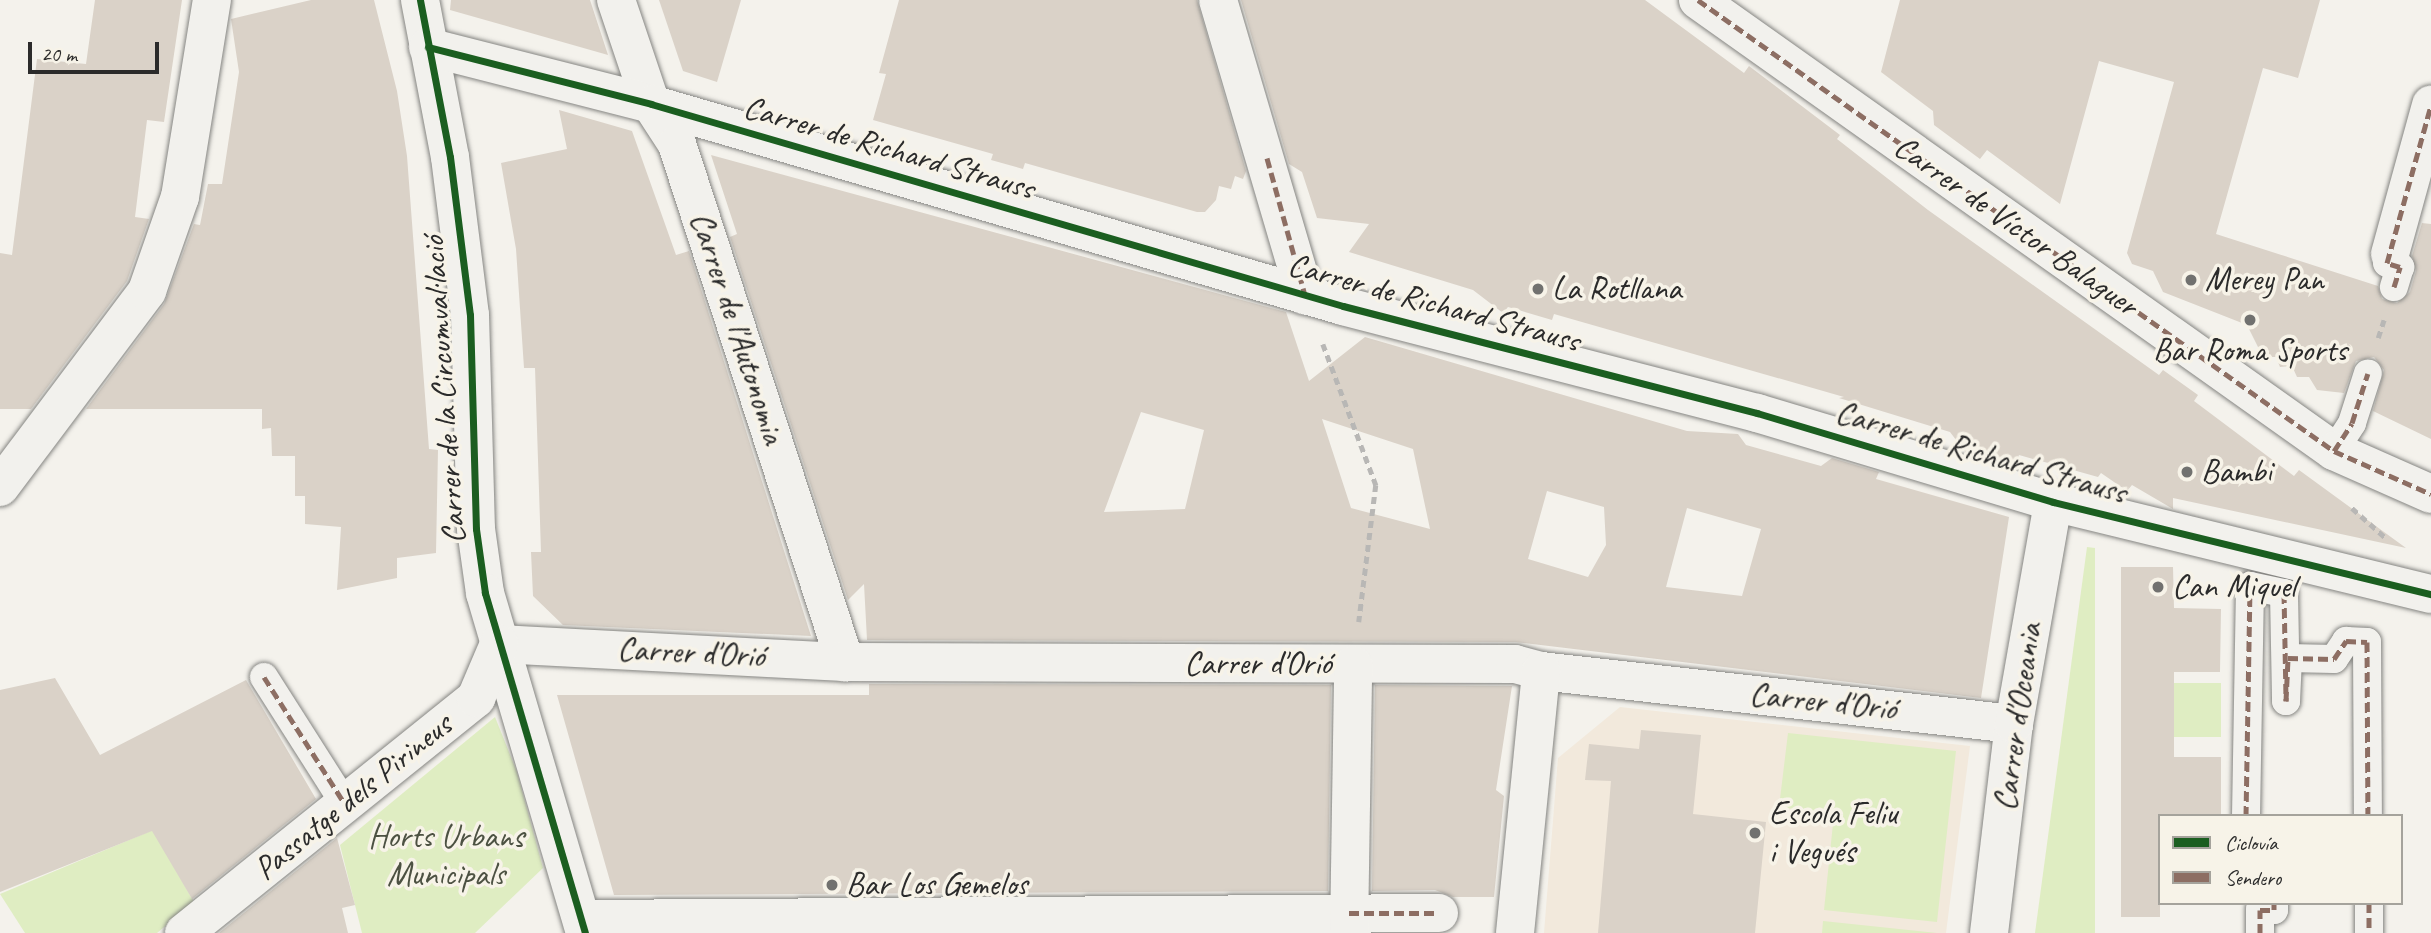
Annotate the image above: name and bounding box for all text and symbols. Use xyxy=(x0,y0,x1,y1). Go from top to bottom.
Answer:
scale bar xyxy=(32,28,163,72)
text: 20 m xyxy=(41,41,77,67)
street label: Carrer de Richard Strauss xyxy=(739,87,1039,209)
street label: Carrer de Víctor Balaguer xyxy=(1886,127,2146,325)
street label: Carrer de l'Autonomia xyxy=(681,207,793,449)
street label: Carrer de la Circumval·lació xyxy=(414,236,474,544)
street label: Carrer de Richard Strauss xyxy=(1283,245,1585,361)
place label: Merey Pan xyxy=(2205,260,2325,300)
place label: La Rotllana xyxy=(1552,269,1681,309)
marker: Merey Pan xyxy=(2183,272,2199,288)
marker: La Rotllana xyxy=(1530,281,1546,297)
marker: Bar Roma Sports xyxy=(2242,312,2258,328)
place label: Bar Roma Sports xyxy=(2153,331,2347,371)
street label: Carrer de Richard Strauss xyxy=(1831,392,2131,514)
place label: Bambi xyxy=(2201,452,2272,492)
marker: Bambi xyxy=(2179,464,2195,480)
place label: Can Miquel xyxy=(2172,567,2296,607)
marker: Can Miquel xyxy=(2150,579,2166,595)
street label: Carrer d'Oceania xyxy=(1985,621,2051,813)
street label: Carrer d'Orió xyxy=(616,629,766,677)
street label: Carrer d'Orió xyxy=(1184,644,1332,684)
street label: Carrer d'Orió xyxy=(1748,675,1898,729)
street label: Passatge dels Pirineus xyxy=(246,705,460,889)
place label: Escola Feliu i Vegués xyxy=(1769,794,1897,872)
legend xyxy=(2158,814,2403,905)
park label: Horts Urbans Municipals xyxy=(368,817,524,895)
marker: Escola Feliu i Vegués xyxy=(1747,825,1763,841)
text: Ciclovía xyxy=(2225,830,2277,856)
place label: Bar Los Gemelos xyxy=(846,865,1027,905)
text: Sendero xyxy=(2225,865,2281,891)
marker: Bar Los Gemelos xyxy=(824,877,840,893)

